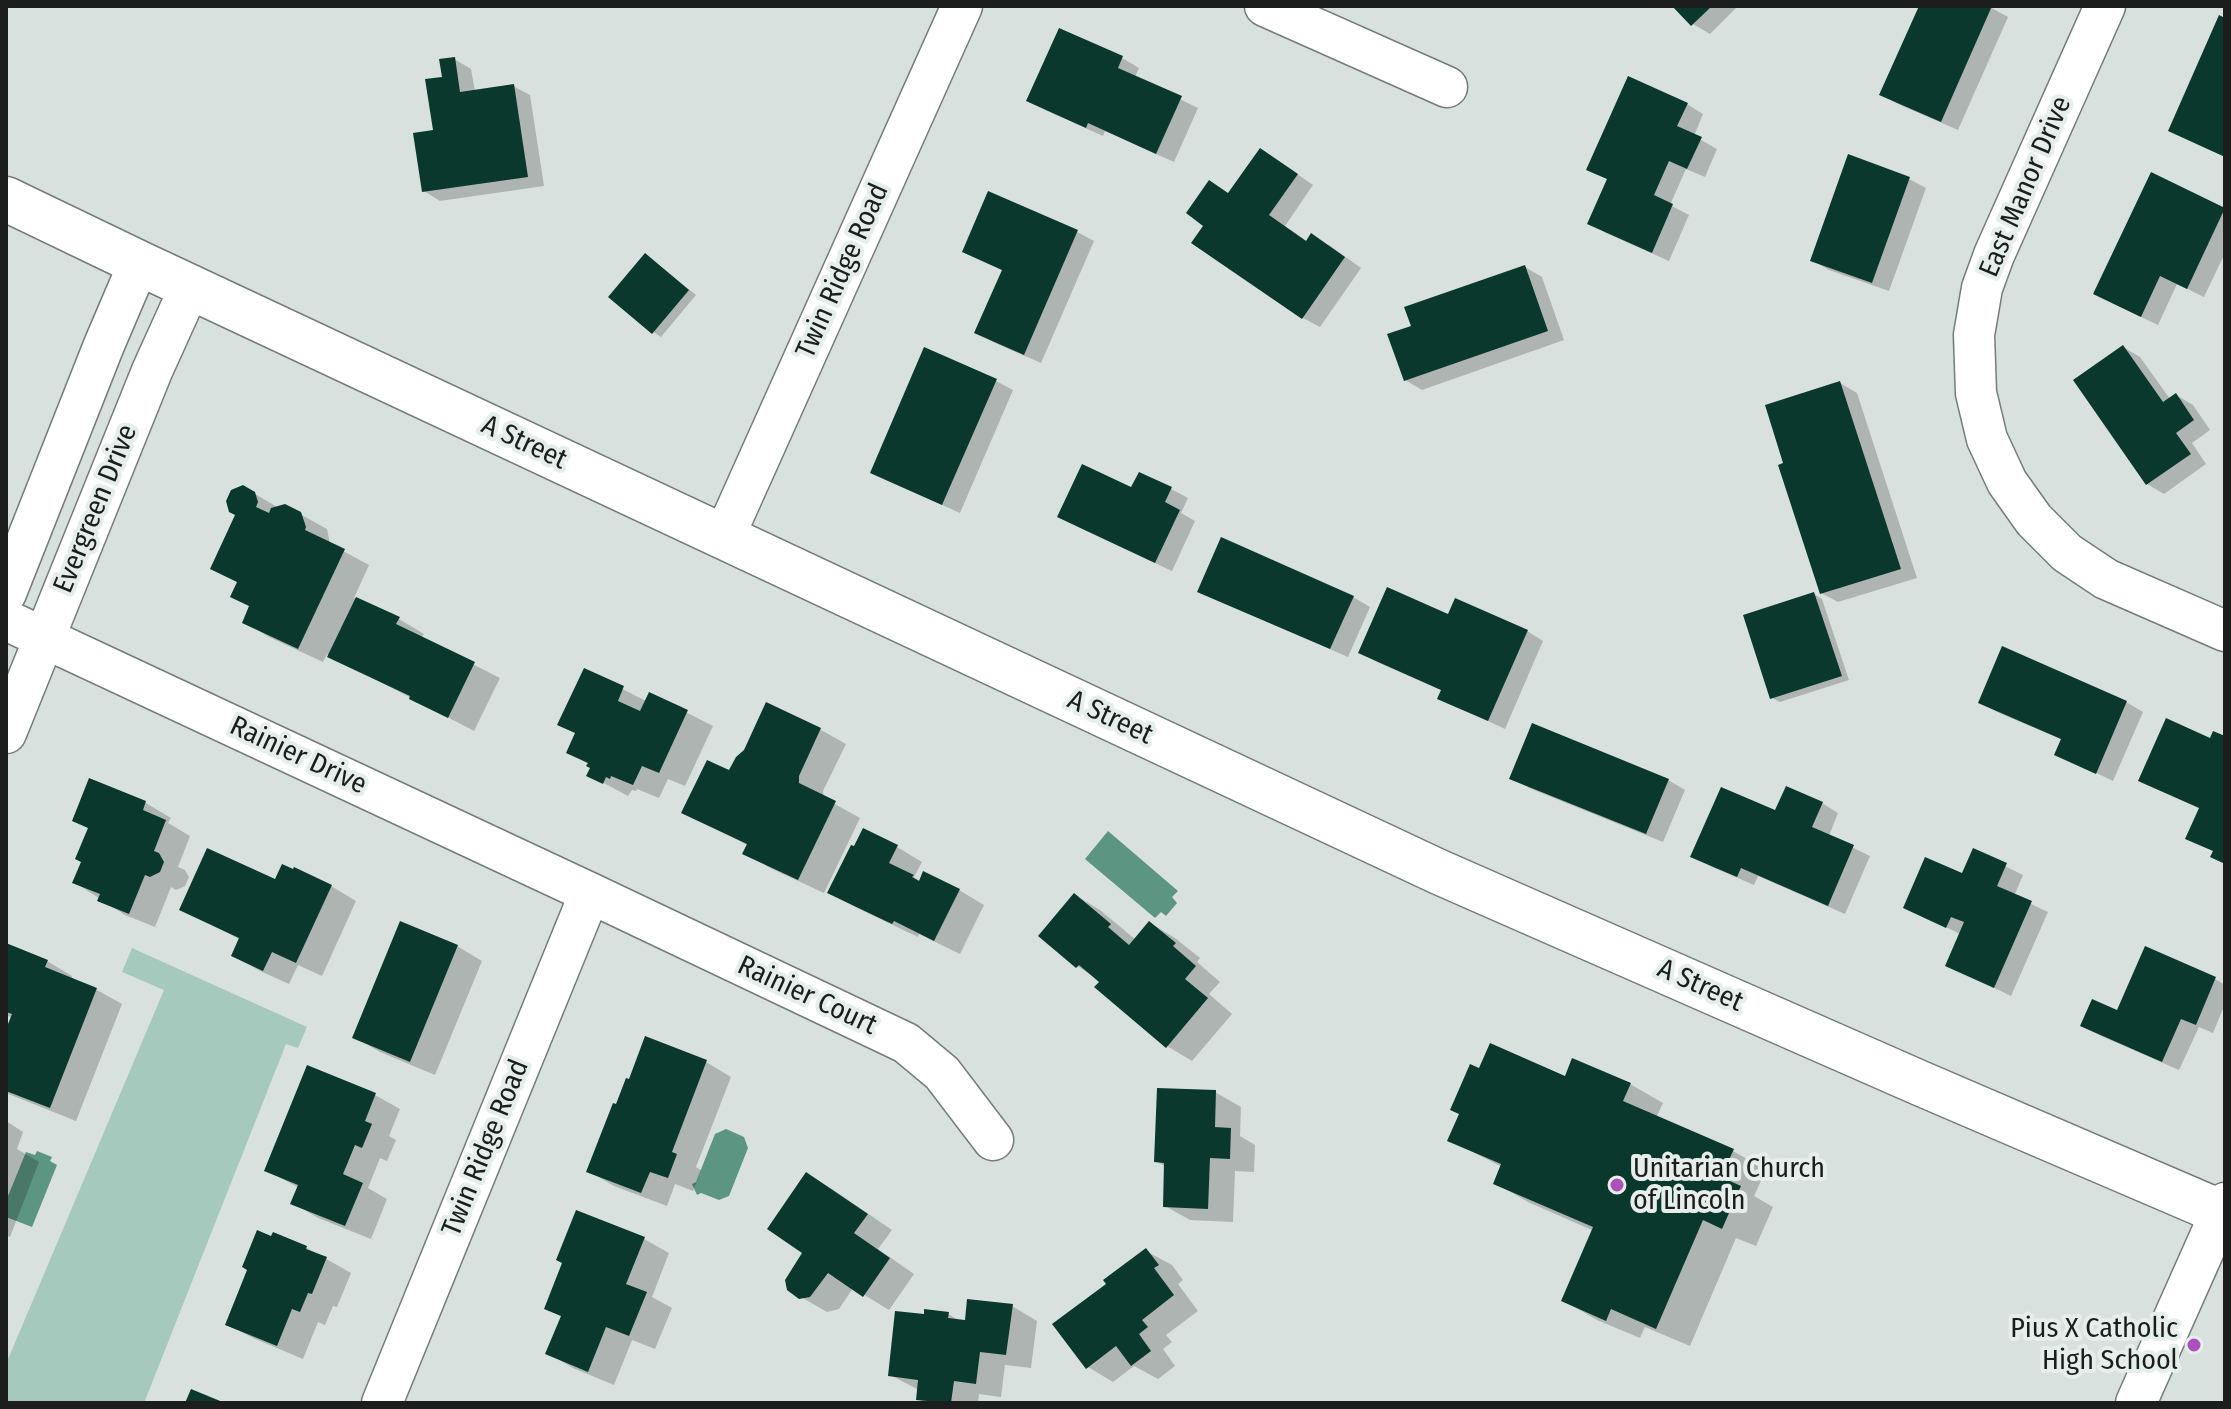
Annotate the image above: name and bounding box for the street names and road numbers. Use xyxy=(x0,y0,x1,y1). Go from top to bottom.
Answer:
street label: East Manor Drive xyxy=(1973,92,2079,282)
street label: Twin Ridge Road xyxy=(790,179,896,363)
street label: A Street xyxy=(476,409,572,477)
street label: Evergreen Drive xyxy=(47,420,145,598)
street label: A Street xyxy=(1062,684,1158,752)
street label: Rainier Drive xyxy=(224,710,372,802)
street label: Rainier Court xyxy=(732,949,882,1043)
street label: A Street xyxy=(1652,952,1748,1020)
street label: Twin Ridge Road xyxy=(435,1055,537,1241)

